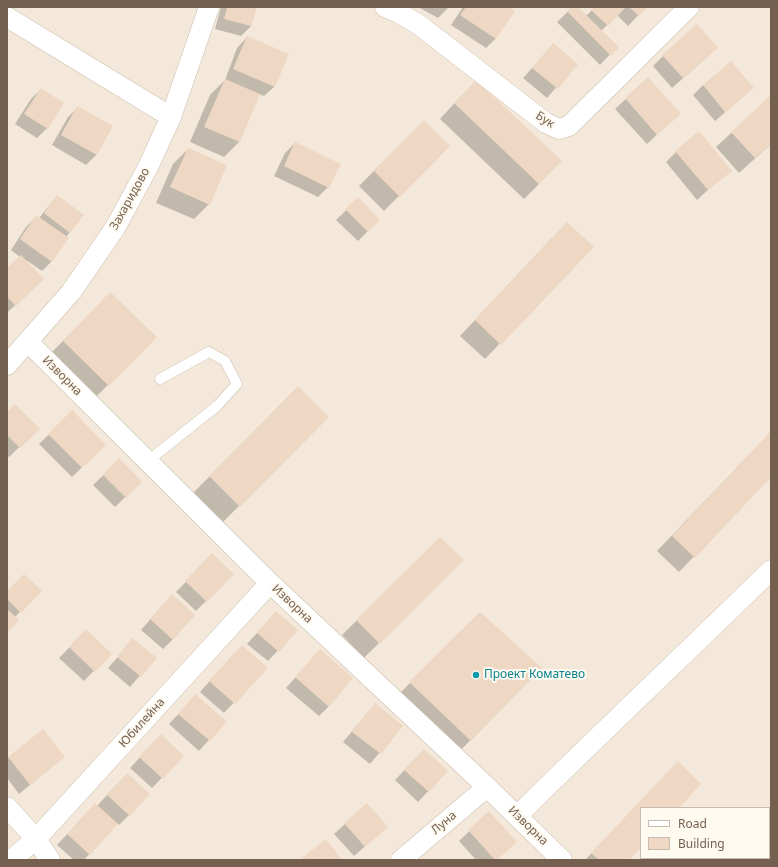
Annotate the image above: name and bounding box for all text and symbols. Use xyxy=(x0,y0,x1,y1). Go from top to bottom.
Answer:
street label: Бук xyxy=(533,109,557,131)
street label: Захаридово xyxy=(107,165,153,233)
street label: Изворна xyxy=(39,353,85,399)
street label: Изворна xyxy=(269,582,315,626)
place label: Проект Коматево xyxy=(484,668,585,682)
marker: Проект Коматево xyxy=(471,670,481,680)
street label: Юбилейна xyxy=(116,695,168,751)
street label: Изворна xyxy=(505,803,551,849)
legend xyxy=(640,807,770,859)
street label: Луна xyxy=(428,808,460,838)
text: Road xyxy=(678,815,707,832)
text: Building xyxy=(678,835,725,852)

